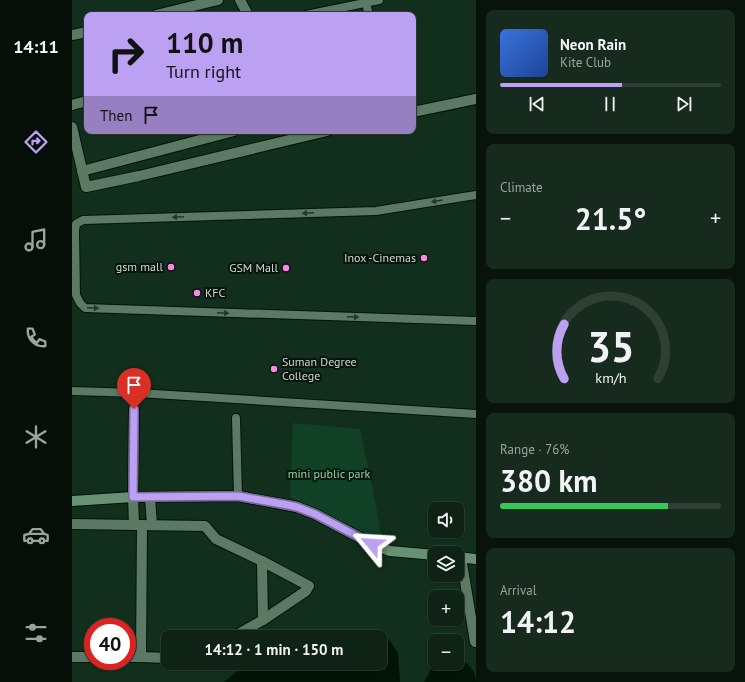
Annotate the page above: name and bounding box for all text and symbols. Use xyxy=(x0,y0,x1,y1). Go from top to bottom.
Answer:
text: 110 m xyxy=(166,24,243,61)
icon: right xyxy=(100,28,152,80)
text: 14:11 xyxy=(13,35,59,58)
text: Neon Rain xyxy=(560,35,626,54)
text: Kite Club xyxy=(560,54,611,71)
text: Turn right xyxy=(166,60,241,83)
icon: previous xyxy=(526,93,548,115)
icon: pause xyxy=(599,93,621,115)
icon: next xyxy=(673,93,695,115)
icon: arrive xyxy=(140,104,162,126)
text: Then xyxy=(100,106,132,125)
icon: directions xyxy=(22,128,50,156)
text: Climate xyxy=(500,179,543,196)
one-way arrow xyxy=(431,198,444,204)
text: 21.5° xyxy=(575,199,646,238)
text: − xyxy=(500,204,511,232)
text: + xyxy=(710,204,721,232)
one-way arrow xyxy=(301,210,314,216)
one-way arrow xyxy=(171,214,184,220)
icon: music xyxy=(22,226,50,254)
place label: Inox -Cinemas xyxy=(344,250,416,265)
marker: Inox -Cinemas xyxy=(419,253,429,263)
place label: gsm mall xyxy=(116,259,163,274)
place label: GSM Mall xyxy=(229,260,278,275)
marker: gsm mall xyxy=(166,262,176,272)
marker: GSM Mall xyxy=(281,263,291,273)
place label: KFC xyxy=(205,285,226,300)
marker: KFC xyxy=(192,288,202,298)
one-way arrow xyxy=(87,305,99,312)
one-way arrow xyxy=(217,310,230,316)
one-way arrow xyxy=(347,314,359,321)
text: 35 xyxy=(587,320,634,373)
icon: phone xyxy=(22,324,50,352)
place label: Suman Degree College xyxy=(282,354,357,383)
marker: Suman Degree College xyxy=(269,364,279,374)
pin xyxy=(117,368,151,409)
text: km/h xyxy=(595,368,626,387)
icon: arrive xyxy=(123,374,145,396)
icon: climate xyxy=(22,423,50,451)
text: Range · 76% xyxy=(500,441,569,458)
text: 380 km xyxy=(500,461,598,500)
park label: mini public park xyxy=(288,466,371,481)
map controls xyxy=(428,502,464,670)
button: sound xyxy=(428,502,464,538)
icon: car xyxy=(22,521,50,549)
position arrow xyxy=(351,523,393,565)
button: layers xyxy=(428,546,464,582)
text: Arrival xyxy=(500,582,536,599)
button: + xyxy=(428,590,464,626)
text: 14:12 xyxy=(500,602,576,641)
speed limit sign: 40 xyxy=(84,618,136,670)
icon: filters xyxy=(22,619,50,647)
button: − xyxy=(428,634,464,670)
text: 14:12 · 1 min · 150 m xyxy=(205,640,343,659)

